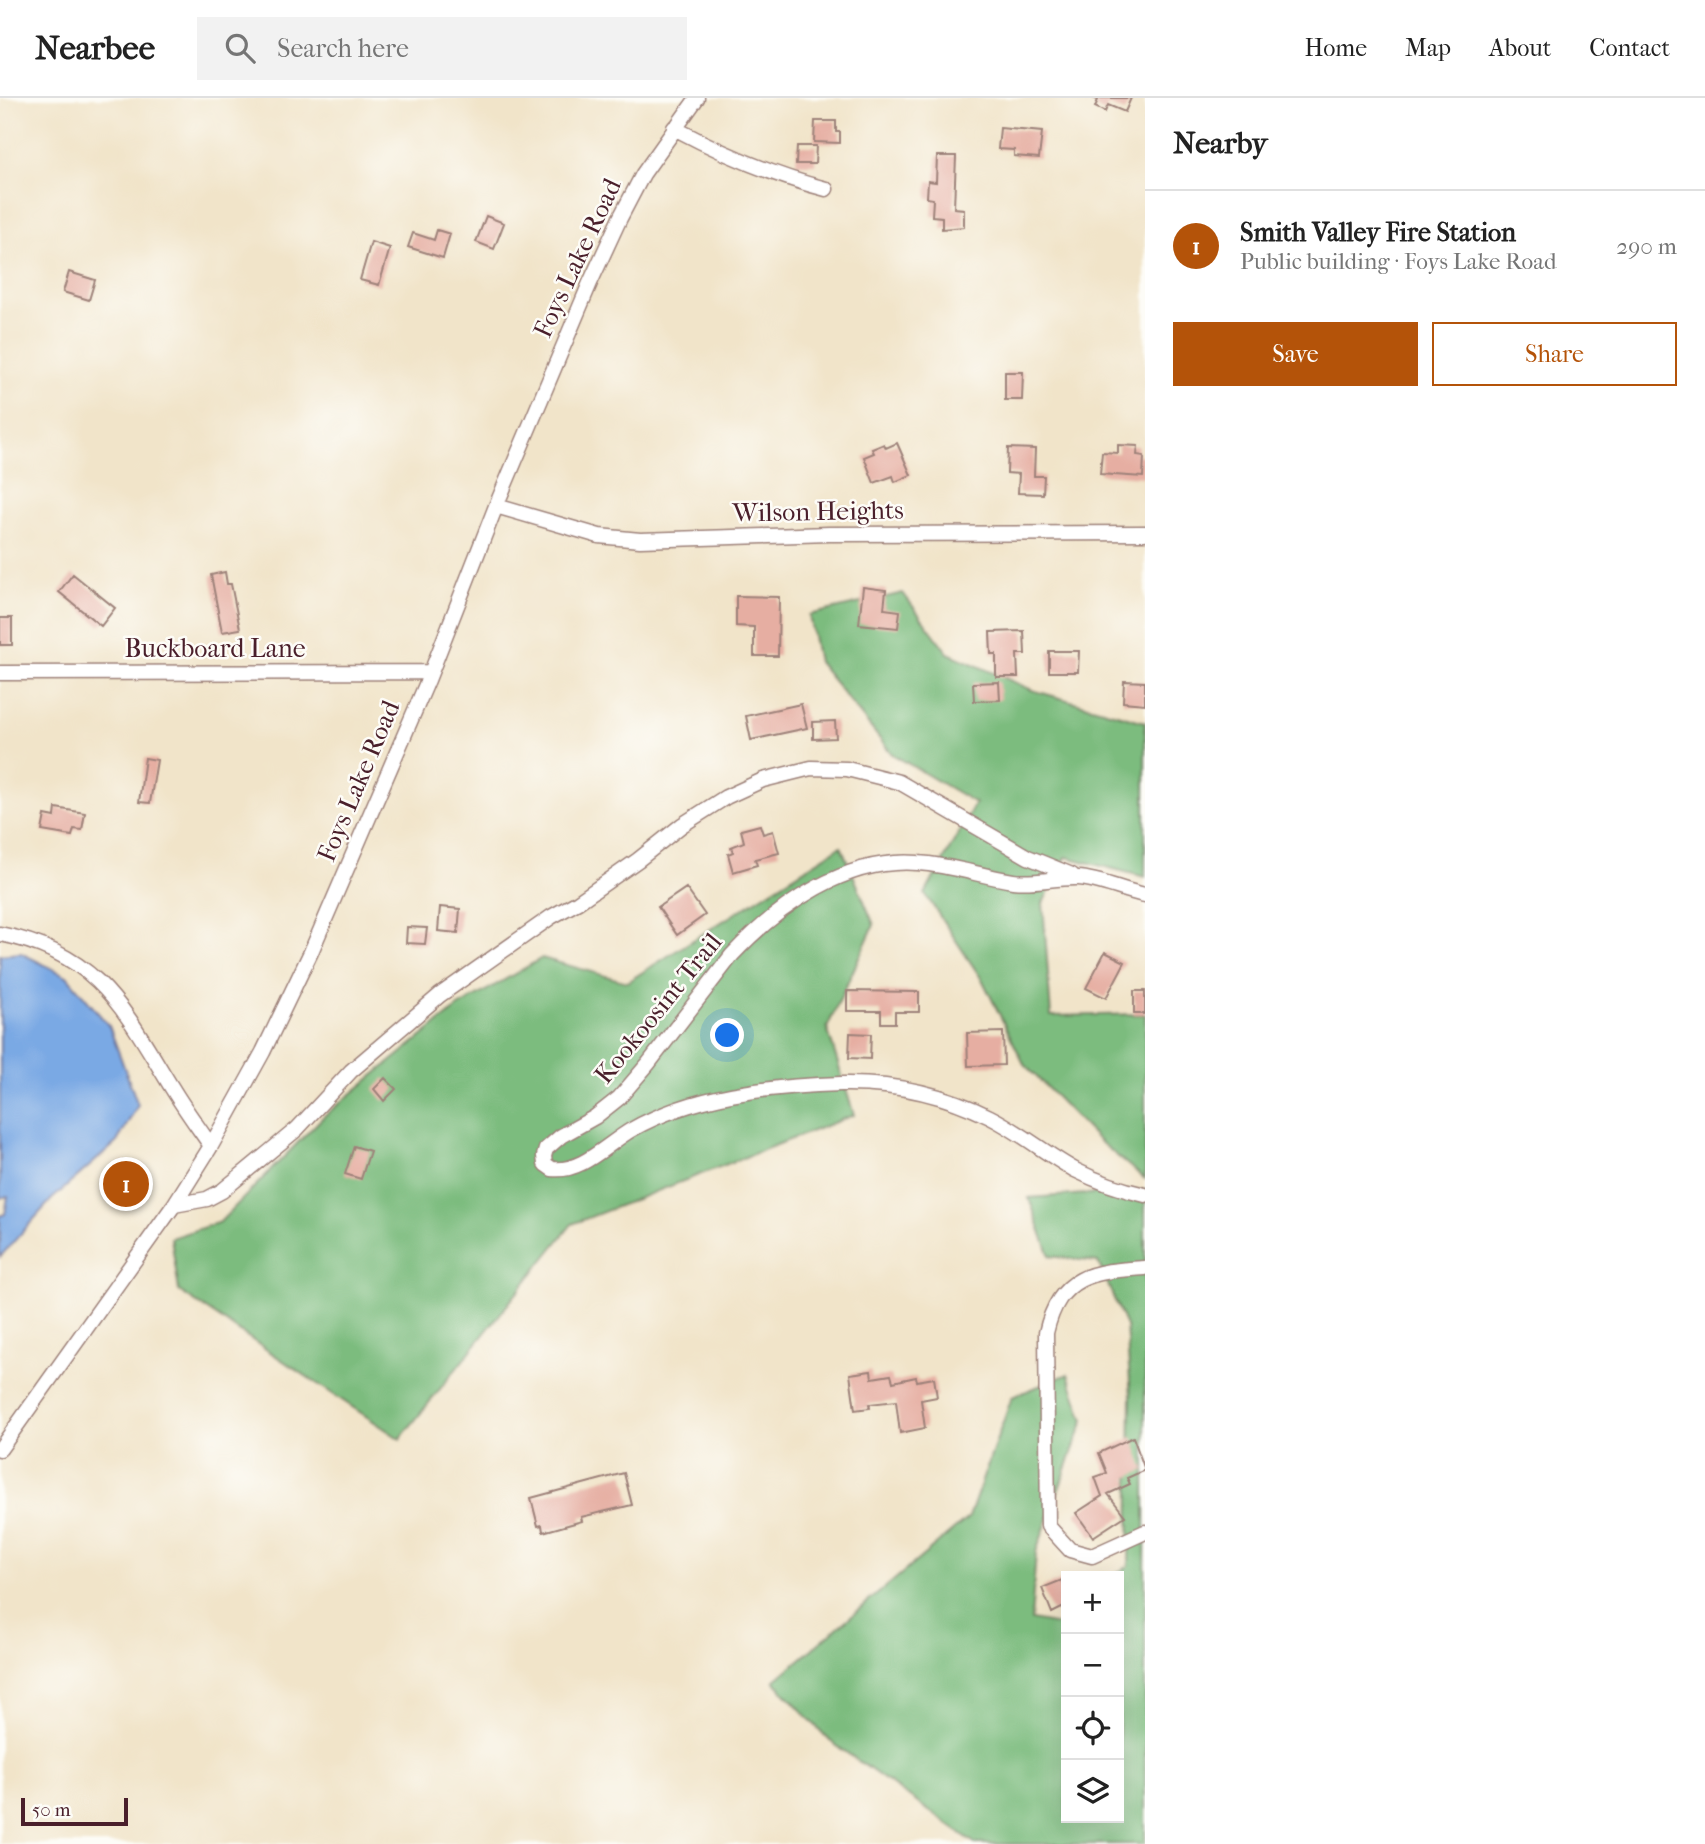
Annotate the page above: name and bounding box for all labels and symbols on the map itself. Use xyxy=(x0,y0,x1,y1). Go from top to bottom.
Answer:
street label: Foys Lake Road xyxy=(527,173,628,343)
street label: Wilson Heights xyxy=(731,495,904,529)
street label: Buckboard Lane xyxy=(124,633,306,664)
street label: Foys Lake Road xyxy=(311,695,407,867)
street label: Kookoosint Trail xyxy=(588,927,729,1090)
your location xyxy=(710,1018,744,1052)
pin: 1 xyxy=(103,1158,149,1210)
scale bar xyxy=(21,1795,128,1827)

